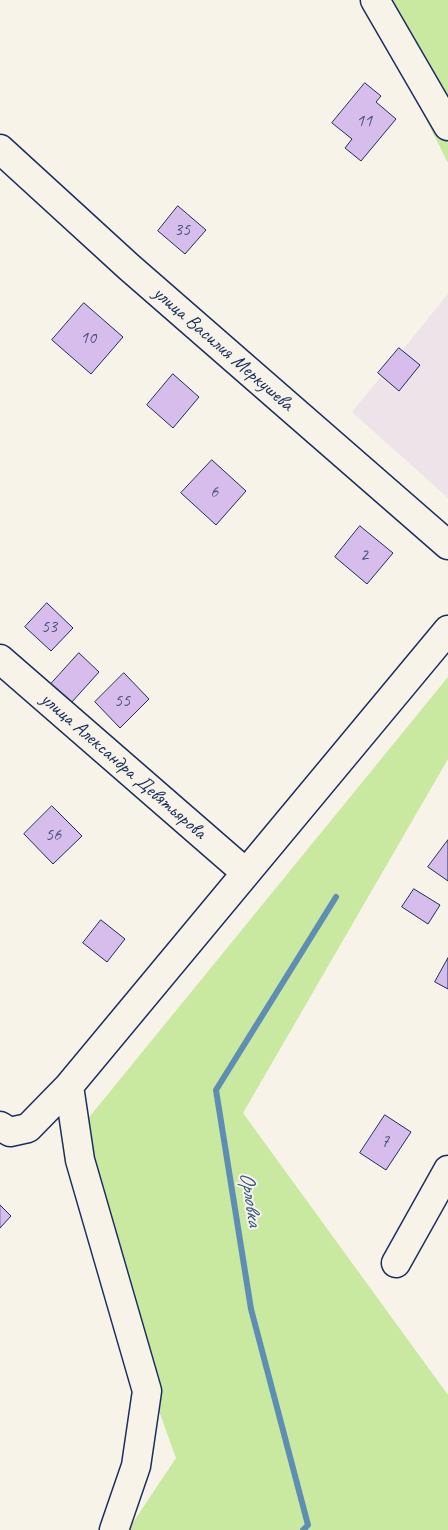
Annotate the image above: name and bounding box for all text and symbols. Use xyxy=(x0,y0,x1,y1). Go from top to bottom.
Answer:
house number: 11 xyxy=(356,110,372,132)
house number: 35 xyxy=(174,219,190,241)
street label: улица Василия Меркушева xyxy=(148,281,298,417)
house number: 10 xyxy=(80,327,96,349)
house number: 6 xyxy=(210,481,218,503)
house number: 2 xyxy=(360,544,368,566)
house number: 53 xyxy=(41,616,57,638)
street label: улица Александра Девятьярова xyxy=(35,687,211,845)
house number: 55 xyxy=(114,690,130,712)
house number: 56 xyxy=(45,824,61,846)
house number: 7 xyxy=(381,1131,389,1153)
water label: Орловка xyxy=(233,1170,267,1228)

